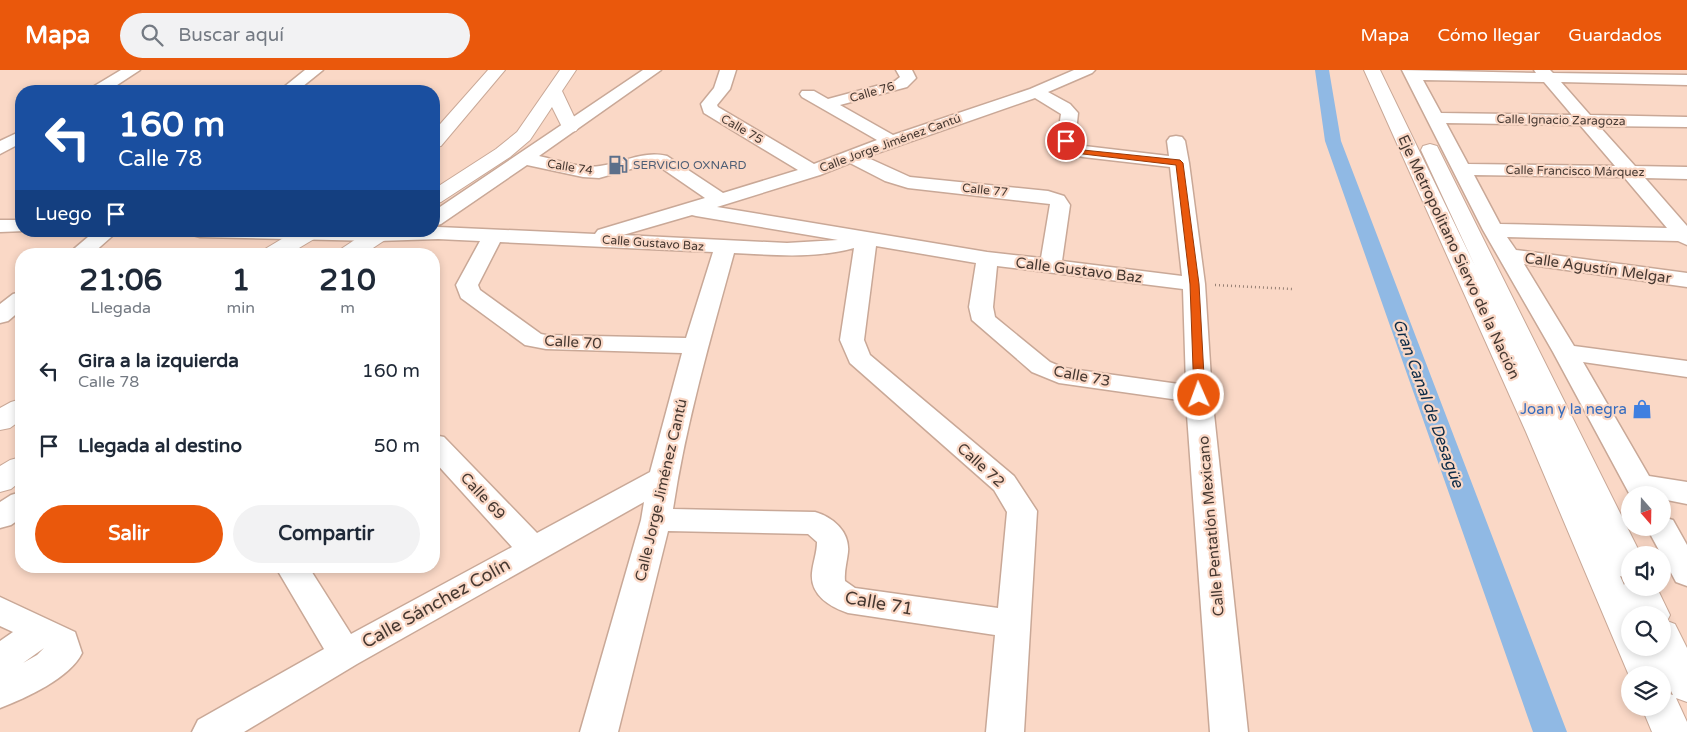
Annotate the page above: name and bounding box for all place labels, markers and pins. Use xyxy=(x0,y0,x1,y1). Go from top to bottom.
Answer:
pin xyxy=(1045,120,1087,162)
fuel station icon: SERVICIO OXNARD xyxy=(607,154,629,176)
place label: SERVICIO OXNARD xyxy=(633,158,747,172)
shop icon: Joan y la negra xyxy=(1631,398,1653,420)
place label: Joan y la negra xyxy=(1520,400,1627,418)

